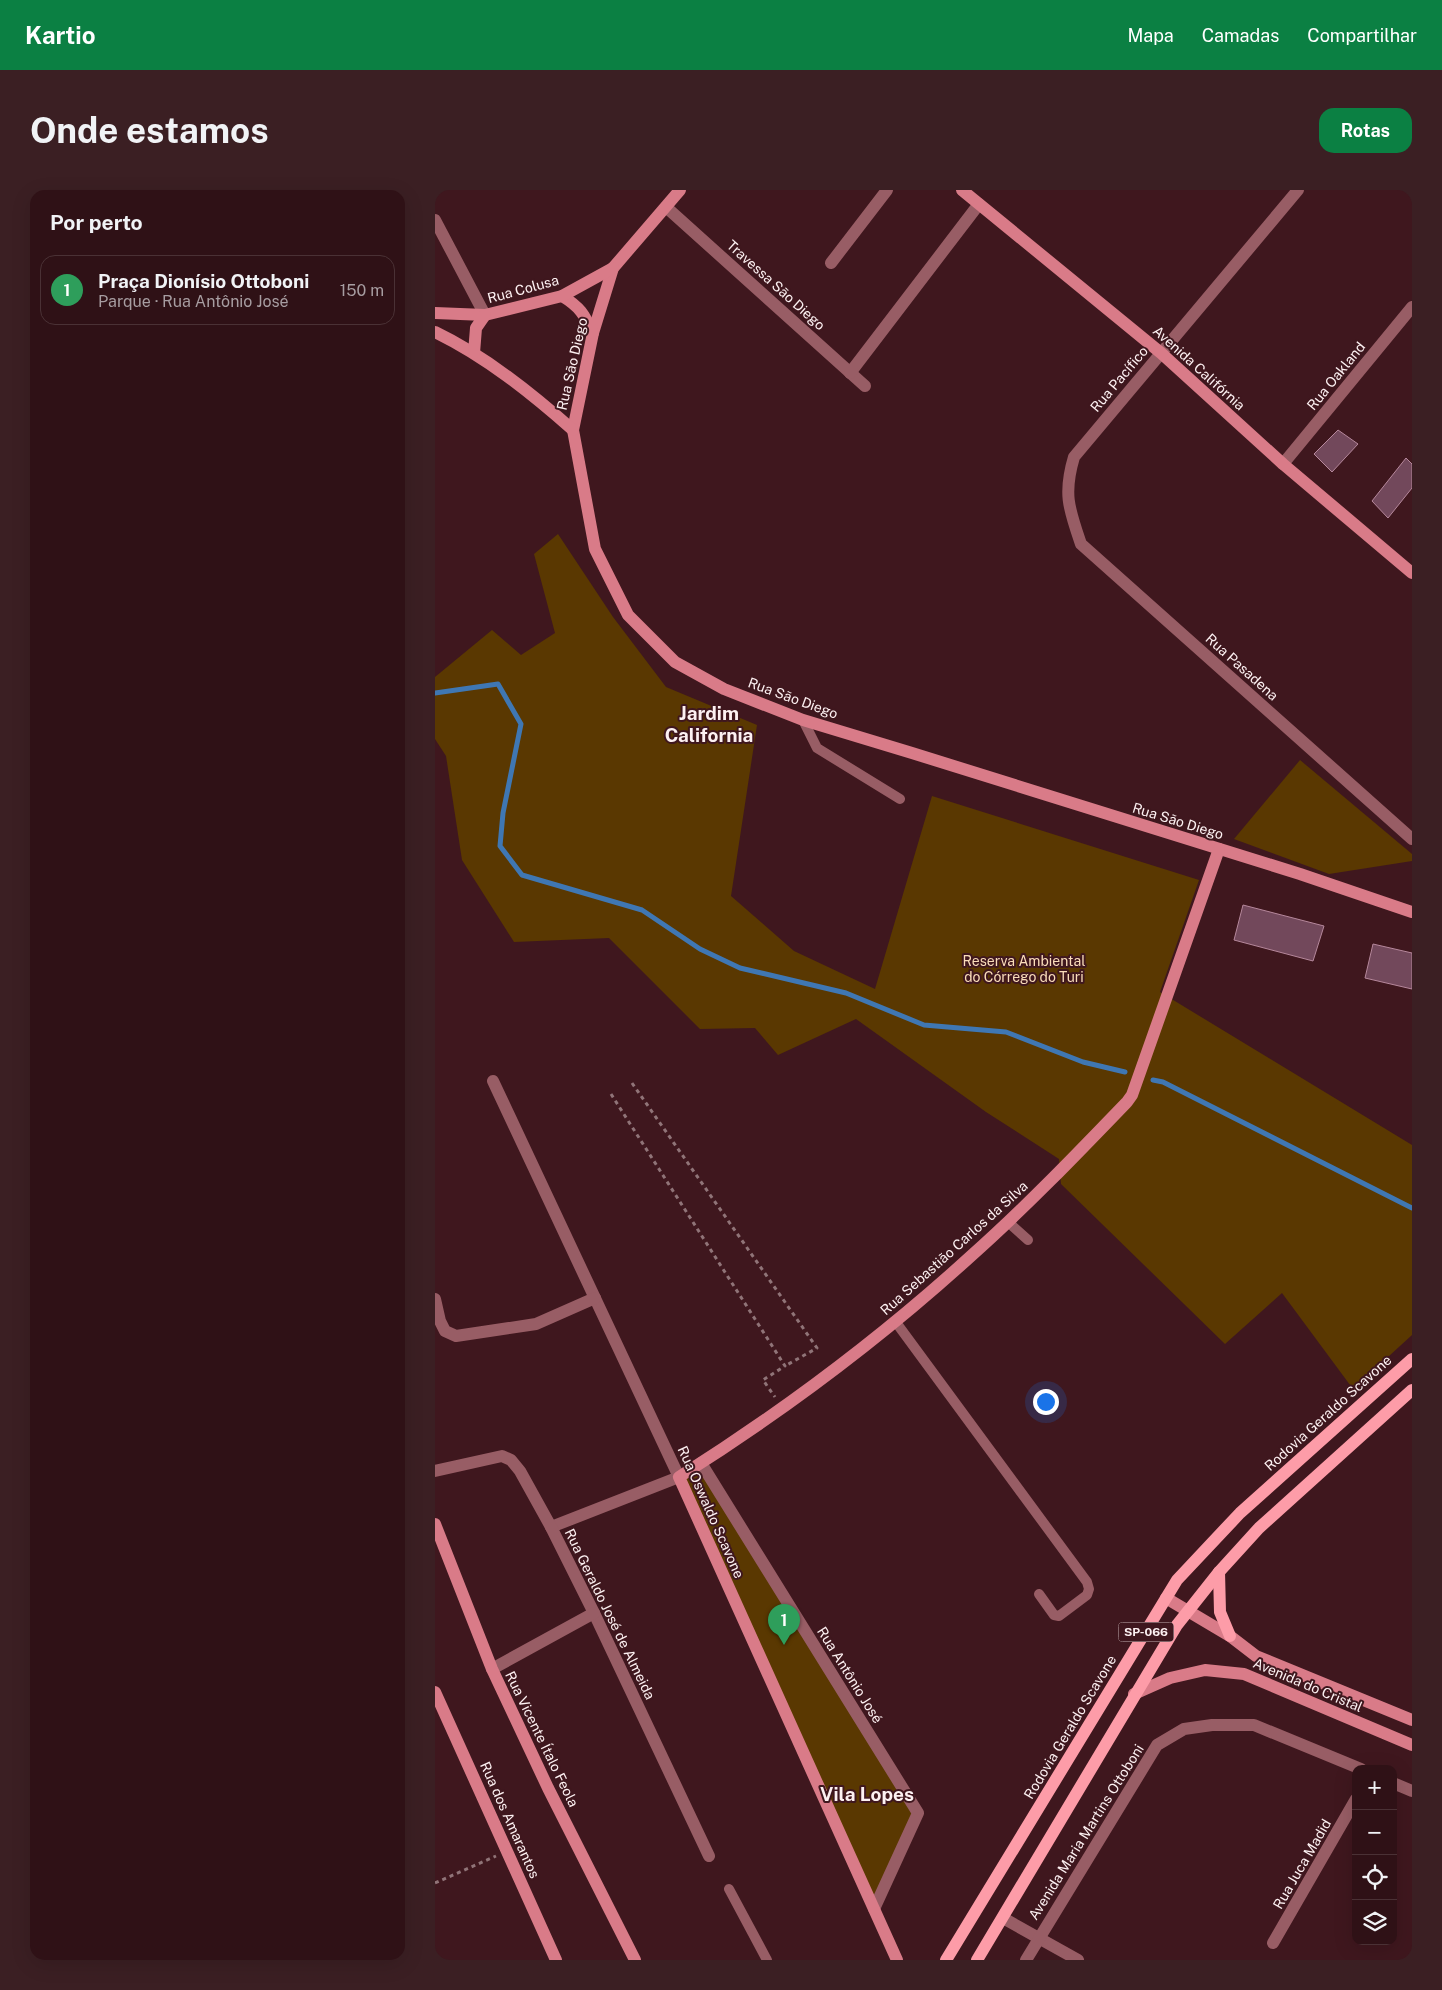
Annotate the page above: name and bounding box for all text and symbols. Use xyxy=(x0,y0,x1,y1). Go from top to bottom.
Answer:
text: Kartio xyxy=(25,21,96,49)
text: Mapa xyxy=(1127,25,1174,46)
text: Camadas xyxy=(1202,25,1279,46)
text: Compartilhar xyxy=(1307,25,1417,46)
button: Rotas xyxy=(1319,108,1412,153)
text: Onde estamos xyxy=(30,110,269,151)
text: Por perto xyxy=(50,210,143,235)
street label: Travessa São Diego xyxy=(724,237,828,333)
text: Praça Dionísio Ottoboni xyxy=(98,270,309,292)
street label: Rua Colusa xyxy=(486,272,560,306)
text: 1 xyxy=(64,281,70,300)
text: 150 m xyxy=(340,281,384,300)
text: Parque · Rua Antônio José xyxy=(98,292,289,311)
street label: Rua São Diego xyxy=(554,316,590,412)
street label: Avenida Califórnia xyxy=(1150,323,1248,413)
street label: Rua Oakland xyxy=(1304,339,1368,413)
street label: Rua Pacífico xyxy=(1087,343,1151,415)
street label: Rua Pasadena xyxy=(1202,630,1282,704)
street label: Rua São Diego xyxy=(746,674,840,722)
district label: Jardim California xyxy=(665,702,753,746)
street label: Rua São Diego xyxy=(1131,800,1226,842)
park label: Reserva Ambiental do Córrego do Turi xyxy=(963,953,1085,985)
street label: Rua Sebastião Carlos da Silva xyxy=(877,1178,1031,1318)
street label: Rodovia Geraldo Scavone xyxy=(1261,1352,1395,1474)
your location xyxy=(1033,1389,1059,1415)
street label: Rua Oswaldo Scavone xyxy=(675,1443,747,1581)
street label: Rua Geraldo José de Almeida xyxy=(562,1526,658,1702)
pin: 1 xyxy=(768,1604,800,1645)
road number: SP-066 xyxy=(1119,1622,1173,1641)
street label: Rua Antônio José xyxy=(814,1624,886,1726)
street label: Rodovia Geraldo Scavone xyxy=(1021,1652,1119,1802)
street label: Avenida do Cristal xyxy=(1251,1655,1365,1715)
street label: Rua Vicente Ítalo Feola xyxy=(502,1668,583,1809)
street label: Avenida Maria Martins Ottoboni xyxy=(1025,1741,1147,1923)
street label: Rua dos Amarantos xyxy=(477,1759,543,1881)
map controls xyxy=(1352,1765,1397,1945)
button: + xyxy=(1352,1765,1397,1810)
district label: Vila Lopes xyxy=(820,1783,914,1805)
button: − xyxy=(1352,1810,1397,1855)
street label: Rua Juca Madid xyxy=(1270,1816,1334,1912)
button: locate xyxy=(1352,1855,1397,1900)
button: layers xyxy=(1352,1900,1397,1945)

